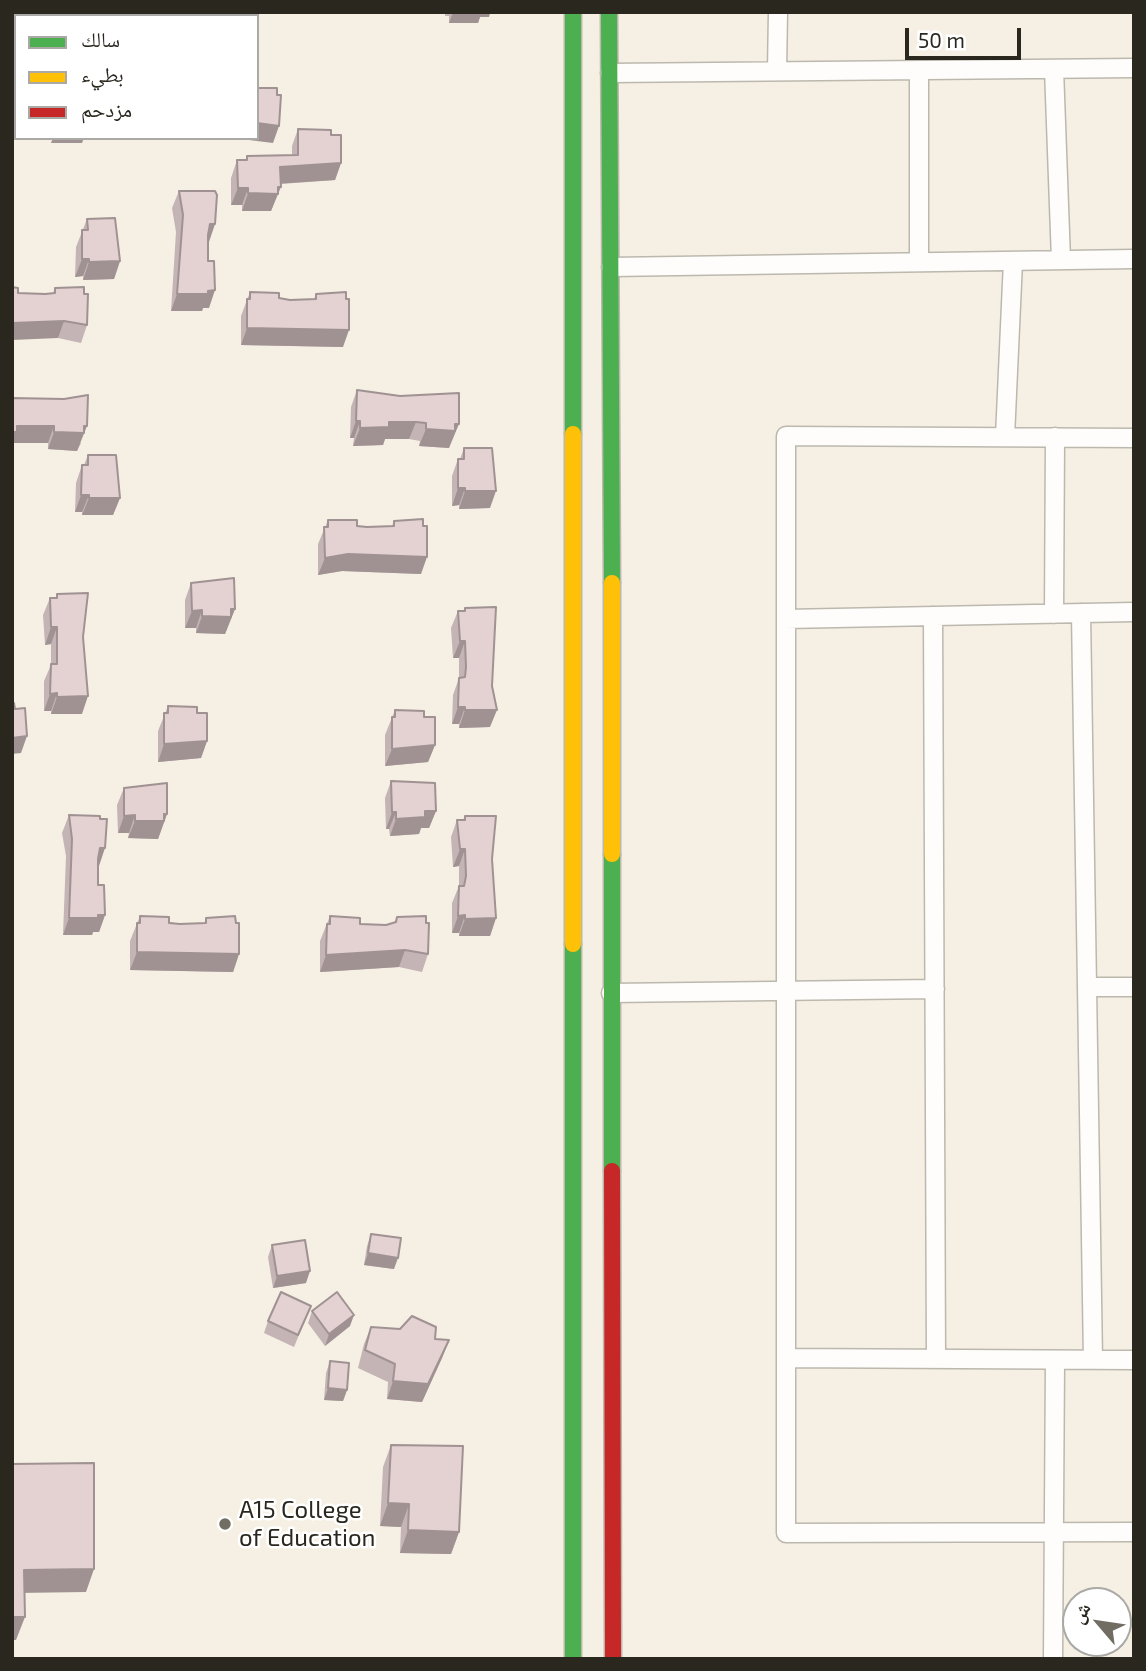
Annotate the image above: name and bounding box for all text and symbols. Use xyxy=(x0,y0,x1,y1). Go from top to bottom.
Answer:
legend xyxy=(14,14,259,140)
scale bar xyxy=(908,14,1024,58)
text: سالك xyxy=(81,26,120,51)
text: 50 m xyxy=(918,27,965,52)
text: بطيء xyxy=(81,61,124,86)
text: مزدحم xyxy=(81,96,132,121)
place label: A15 College of Education xyxy=(239,1496,376,1552)
marker: A15 College of Education xyxy=(217,1516,233,1532)
north arrow xyxy=(1062,1587,1132,1657)
text: ش xyxy=(1065,1598,1095,1627)

